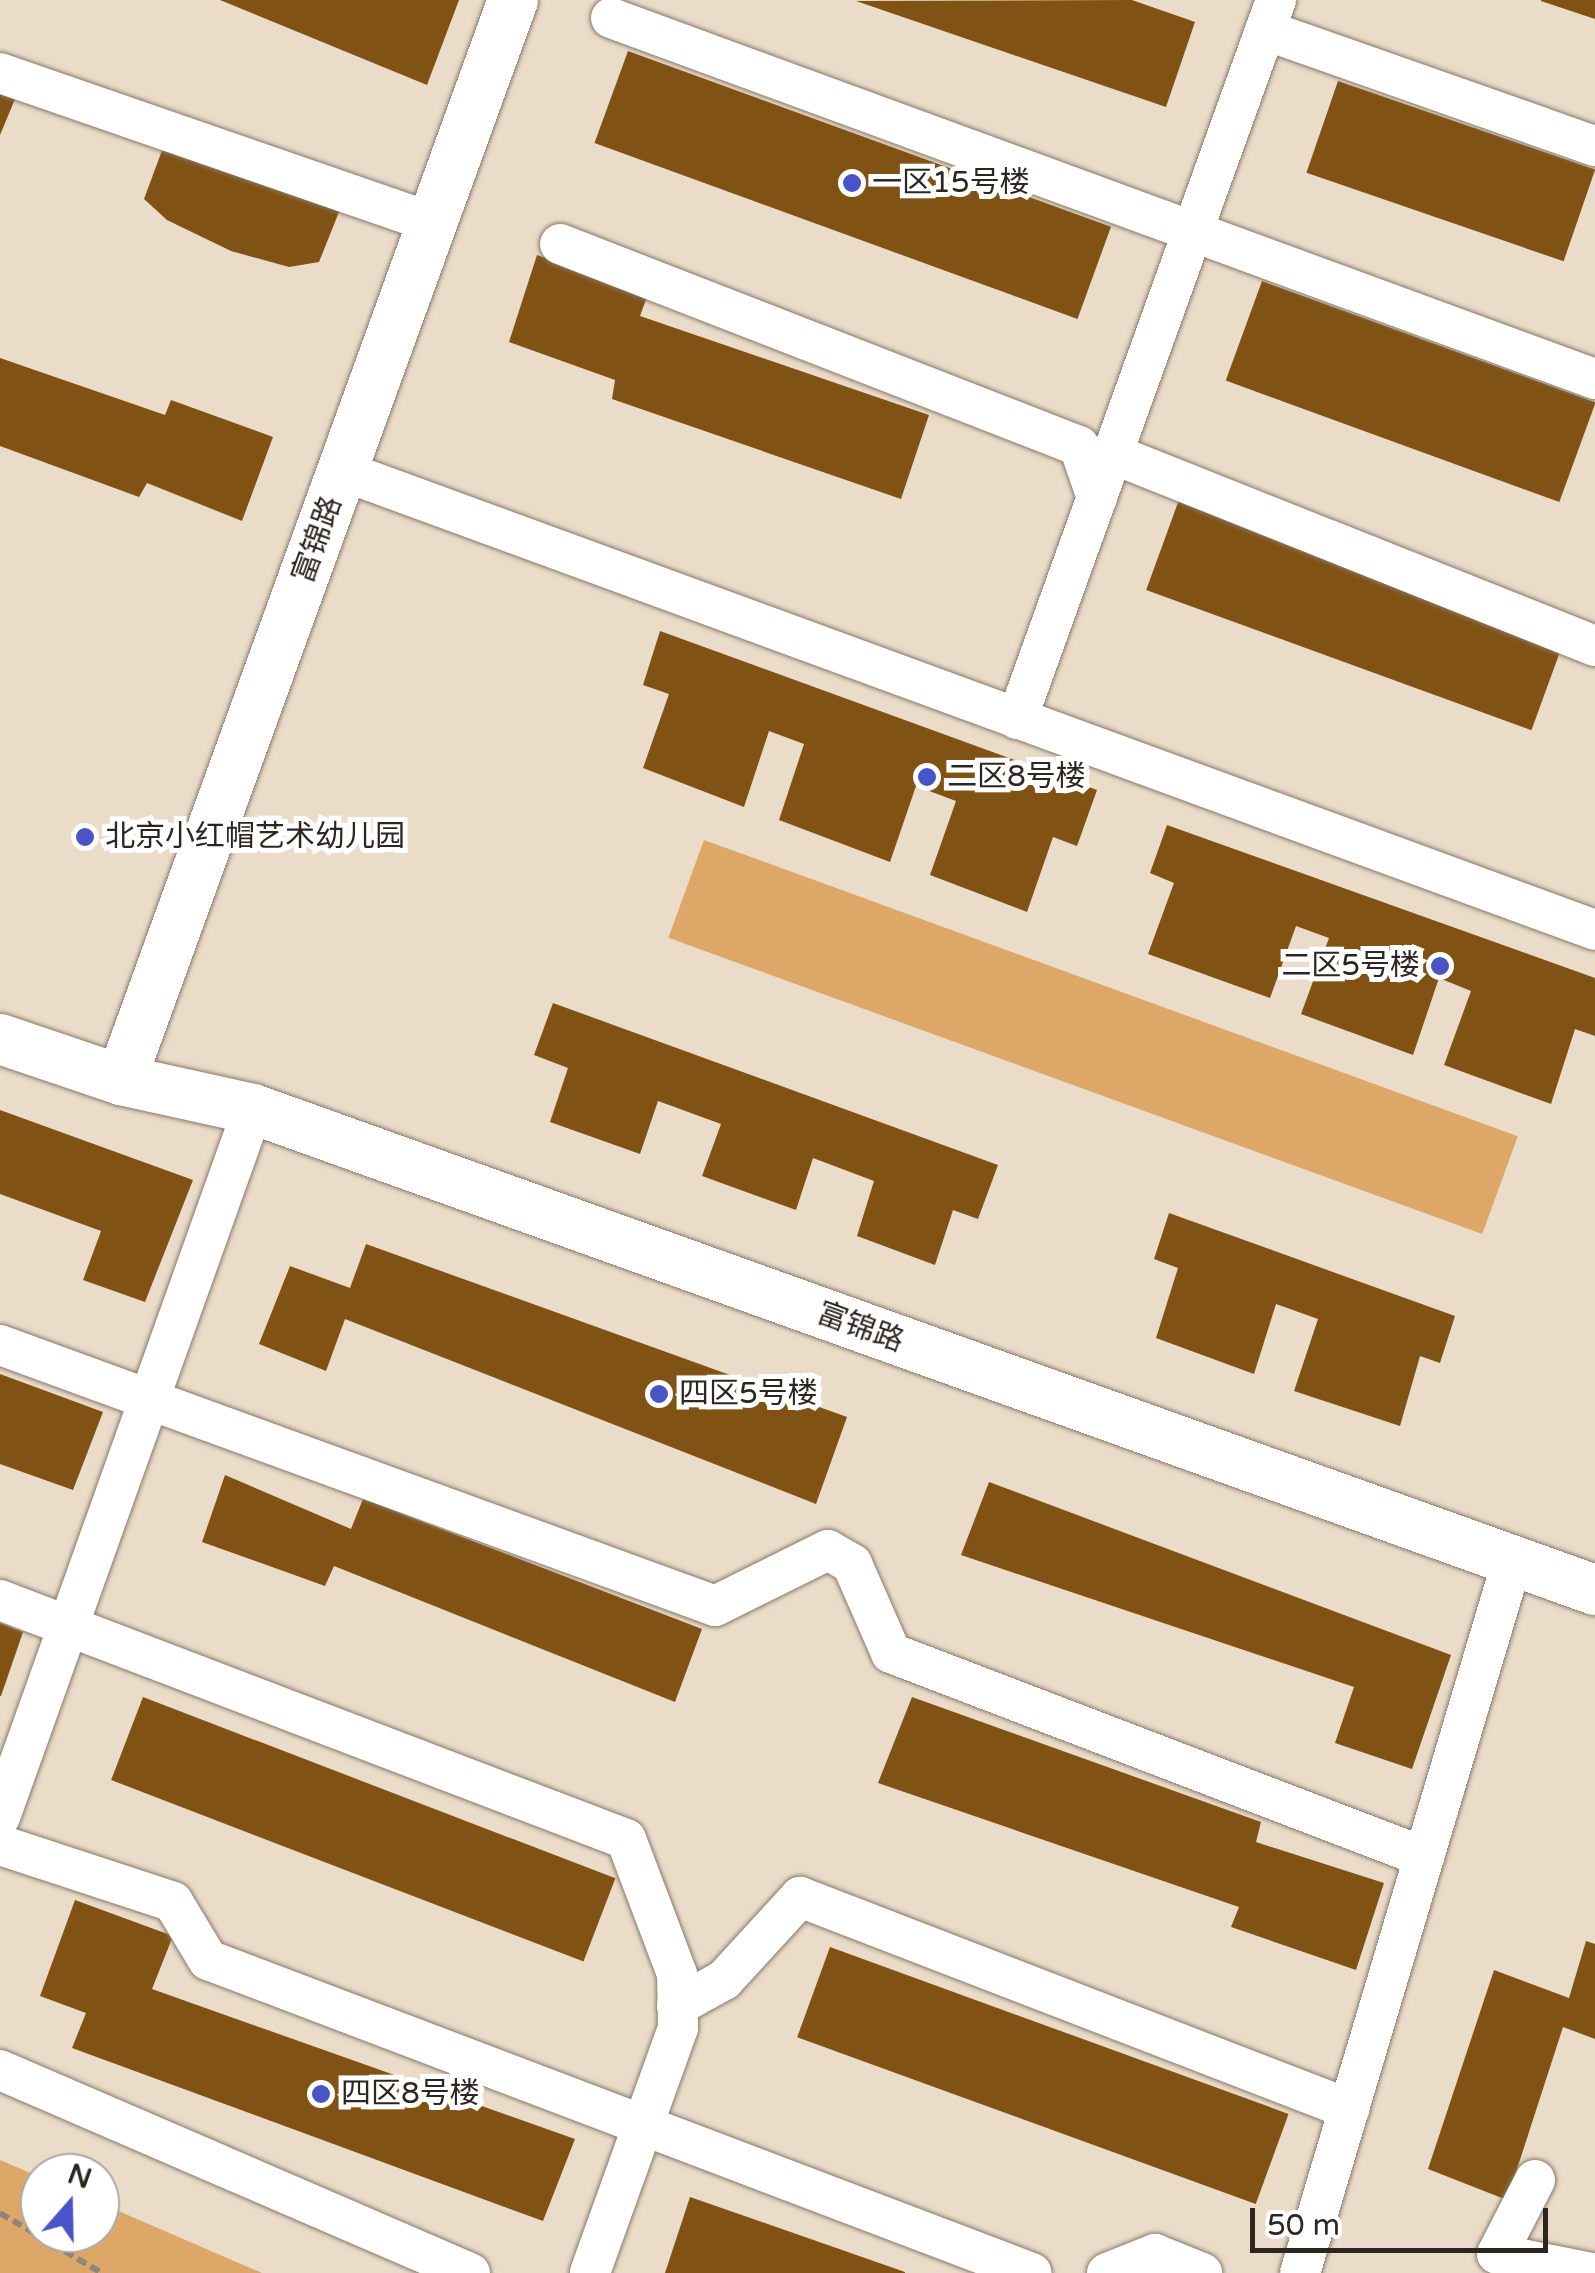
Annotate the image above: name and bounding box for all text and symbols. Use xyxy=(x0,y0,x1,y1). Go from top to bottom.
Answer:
place label: 一区15号楼 xyxy=(872,165,1030,201)
marker: 一区15号楼 xyxy=(841,172,863,194)
street label: 富锦路 xyxy=(286,492,350,588)
place label: 二区8号楼 xyxy=(947,759,1086,795)
marker: 二区8号楼 xyxy=(916,766,938,788)
place label: 北京小红帽艺术幼儿园 xyxy=(105,819,405,855)
marker: 北京小红帽艺术幼儿园 xyxy=(74,826,96,848)
place label: 二区5号楼 xyxy=(1281,948,1420,984)
marker: 二区5号楼 xyxy=(1429,955,1451,977)
street label: 富锦路 xyxy=(812,1296,908,1360)
place label: 四区5号楼 xyxy=(679,1376,818,1412)
marker: 四区5号楼 xyxy=(648,1383,670,1405)
place label: 四区8号楼 xyxy=(341,2076,480,2112)
marker: 四区8号楼 xyxy=(310,2083,332,2105)
north arrow xyxy=(20,2153,120,2253)
text: N xyxy=(63,2157,96,2197)
scale bar xyxy=(1255,2188,1552,2250)
text: 50 m xyxy=(1267,2207,1340,2244)

